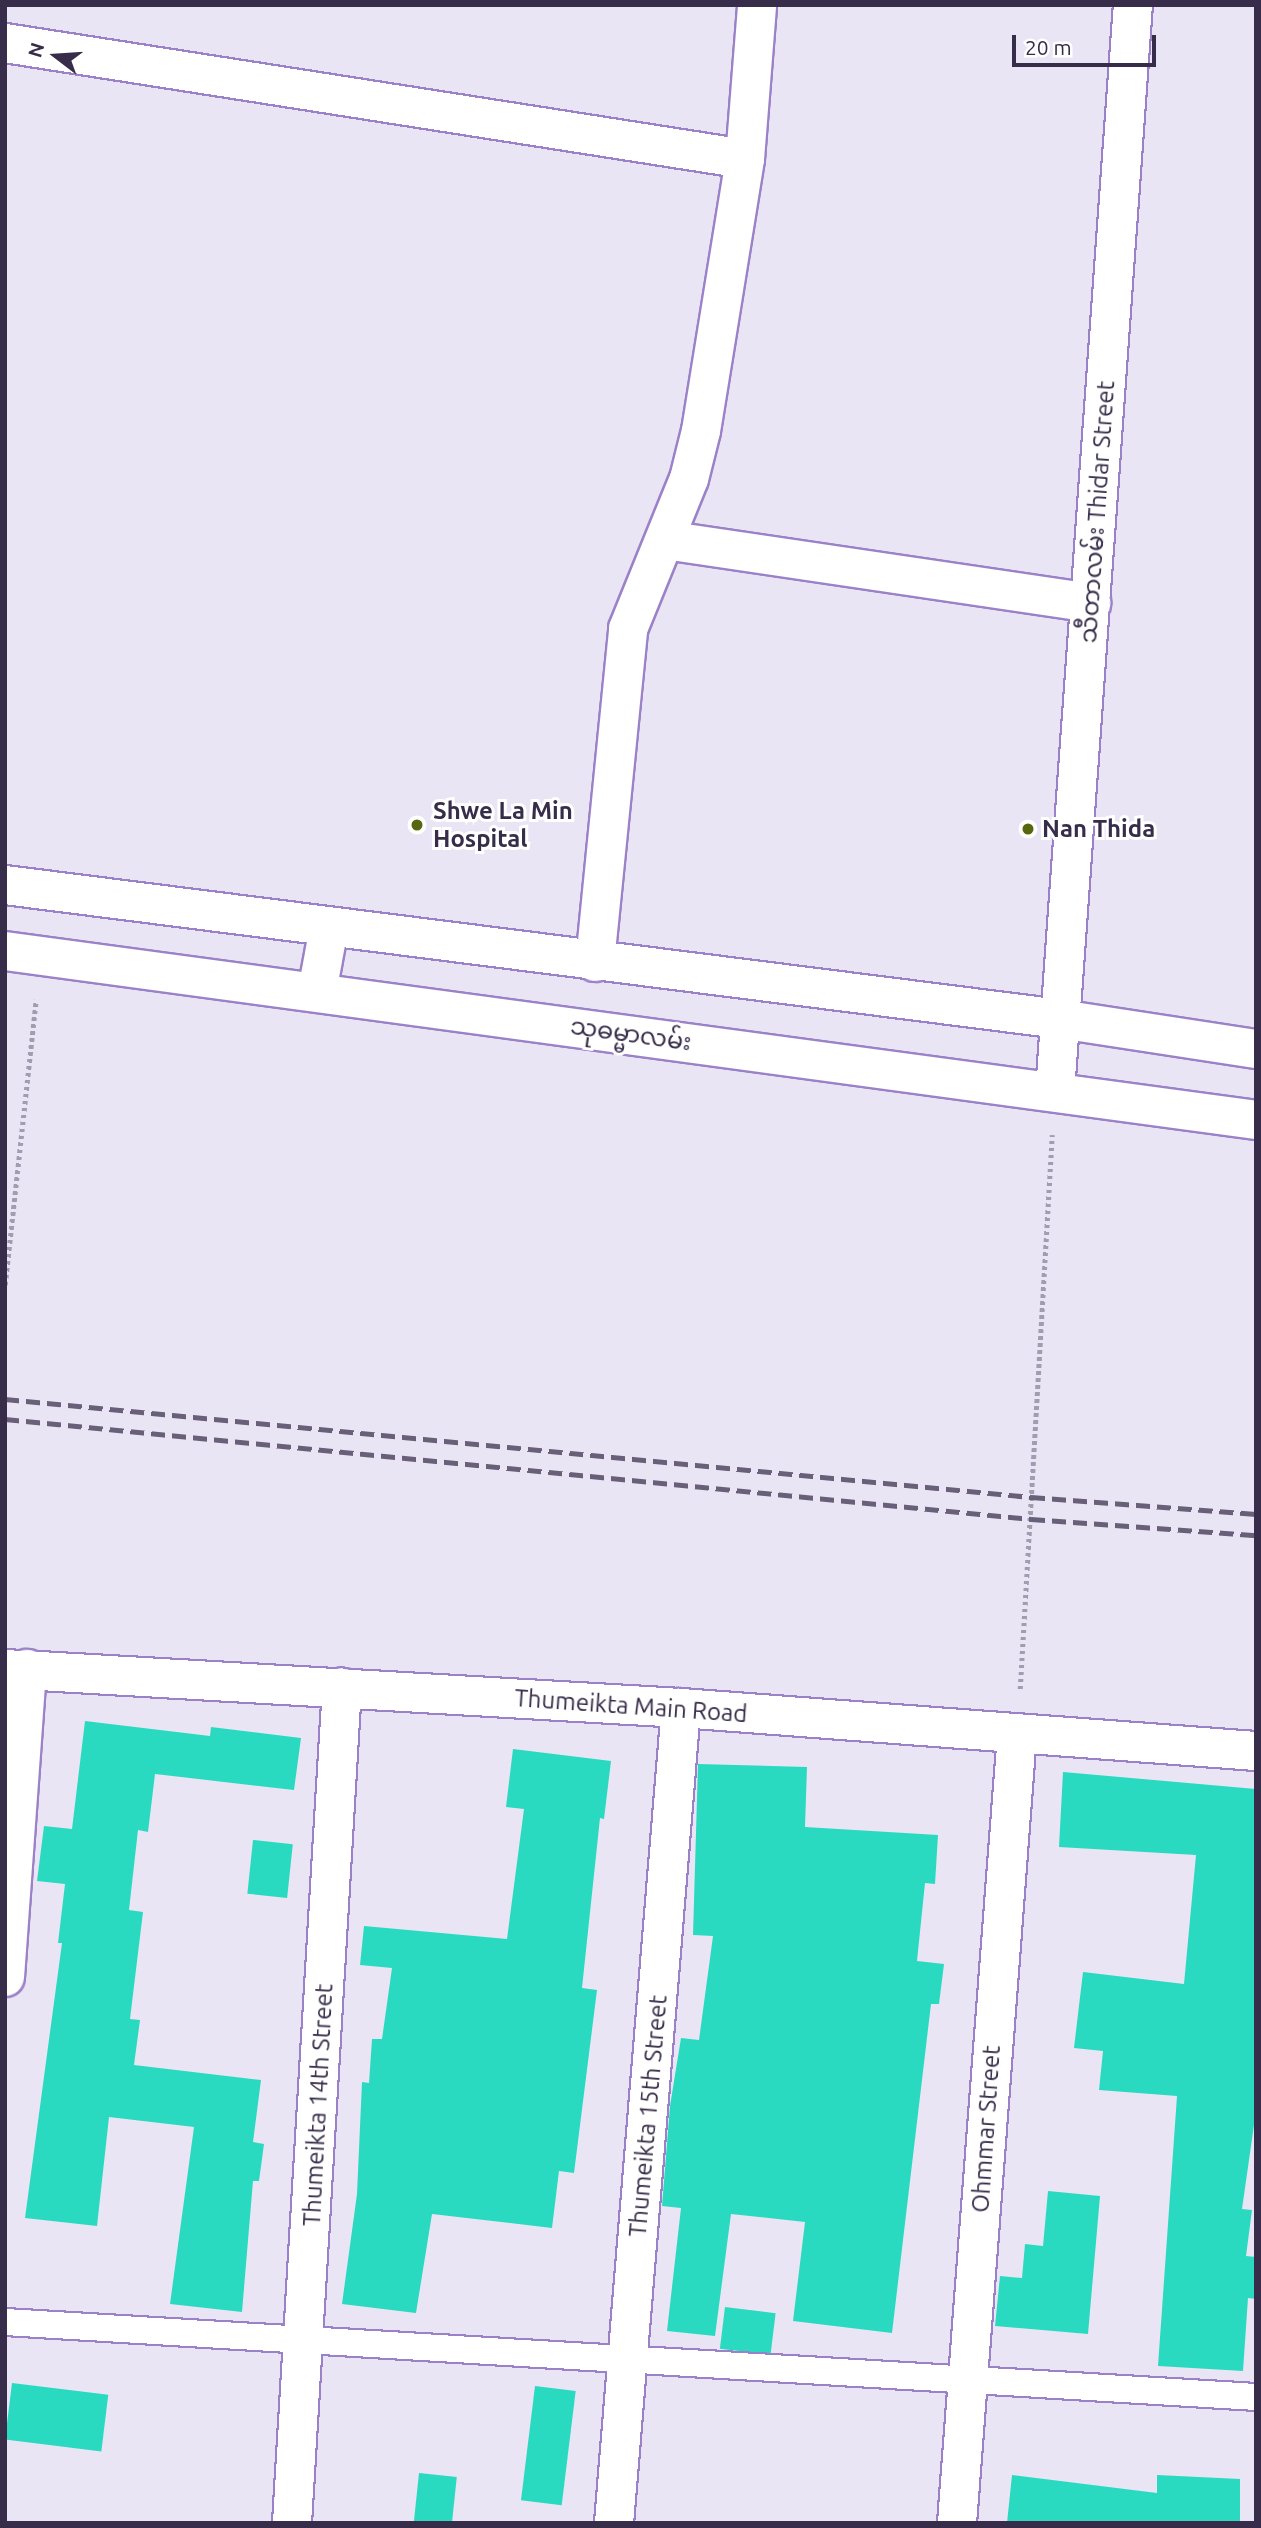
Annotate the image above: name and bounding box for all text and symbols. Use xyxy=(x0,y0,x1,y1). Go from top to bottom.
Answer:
north arrow xyxy=(21,21,91,91)
scale bar xyxy=(1016,21,1160,65)
text: 20 m xyxy=(1025,35,1072,59)
text: N xyxy=(23,40,49,60)
street label: သီတာလမ်း Thidar Street xyxy=(1073,380,1121,644)
place label: Shwe La Min Hospital xyxy=(433,797,573,853)
marker: Shwe La Min Hospital xyxy=(407,815,427,835)
place label: Nan Thida xyxy=(1042,815,1155,843)
marker: Nan Thida xyxy=(1020,821,1036,837)
street label: သုဓမ္မာလမ်း xyxy=(569,1011,693,1057)
street label: Thumeikta Main Road xyxy=(514,1683,748,1729)
street label: Thumeikta 14th Street xyxy=(297,1983,339,2227)
street label: Thumeikta 15th Street xyxy=(623,1994,673,2238)
street label: Ohmmar Street xyxy=(966,2044,1006,2214)

